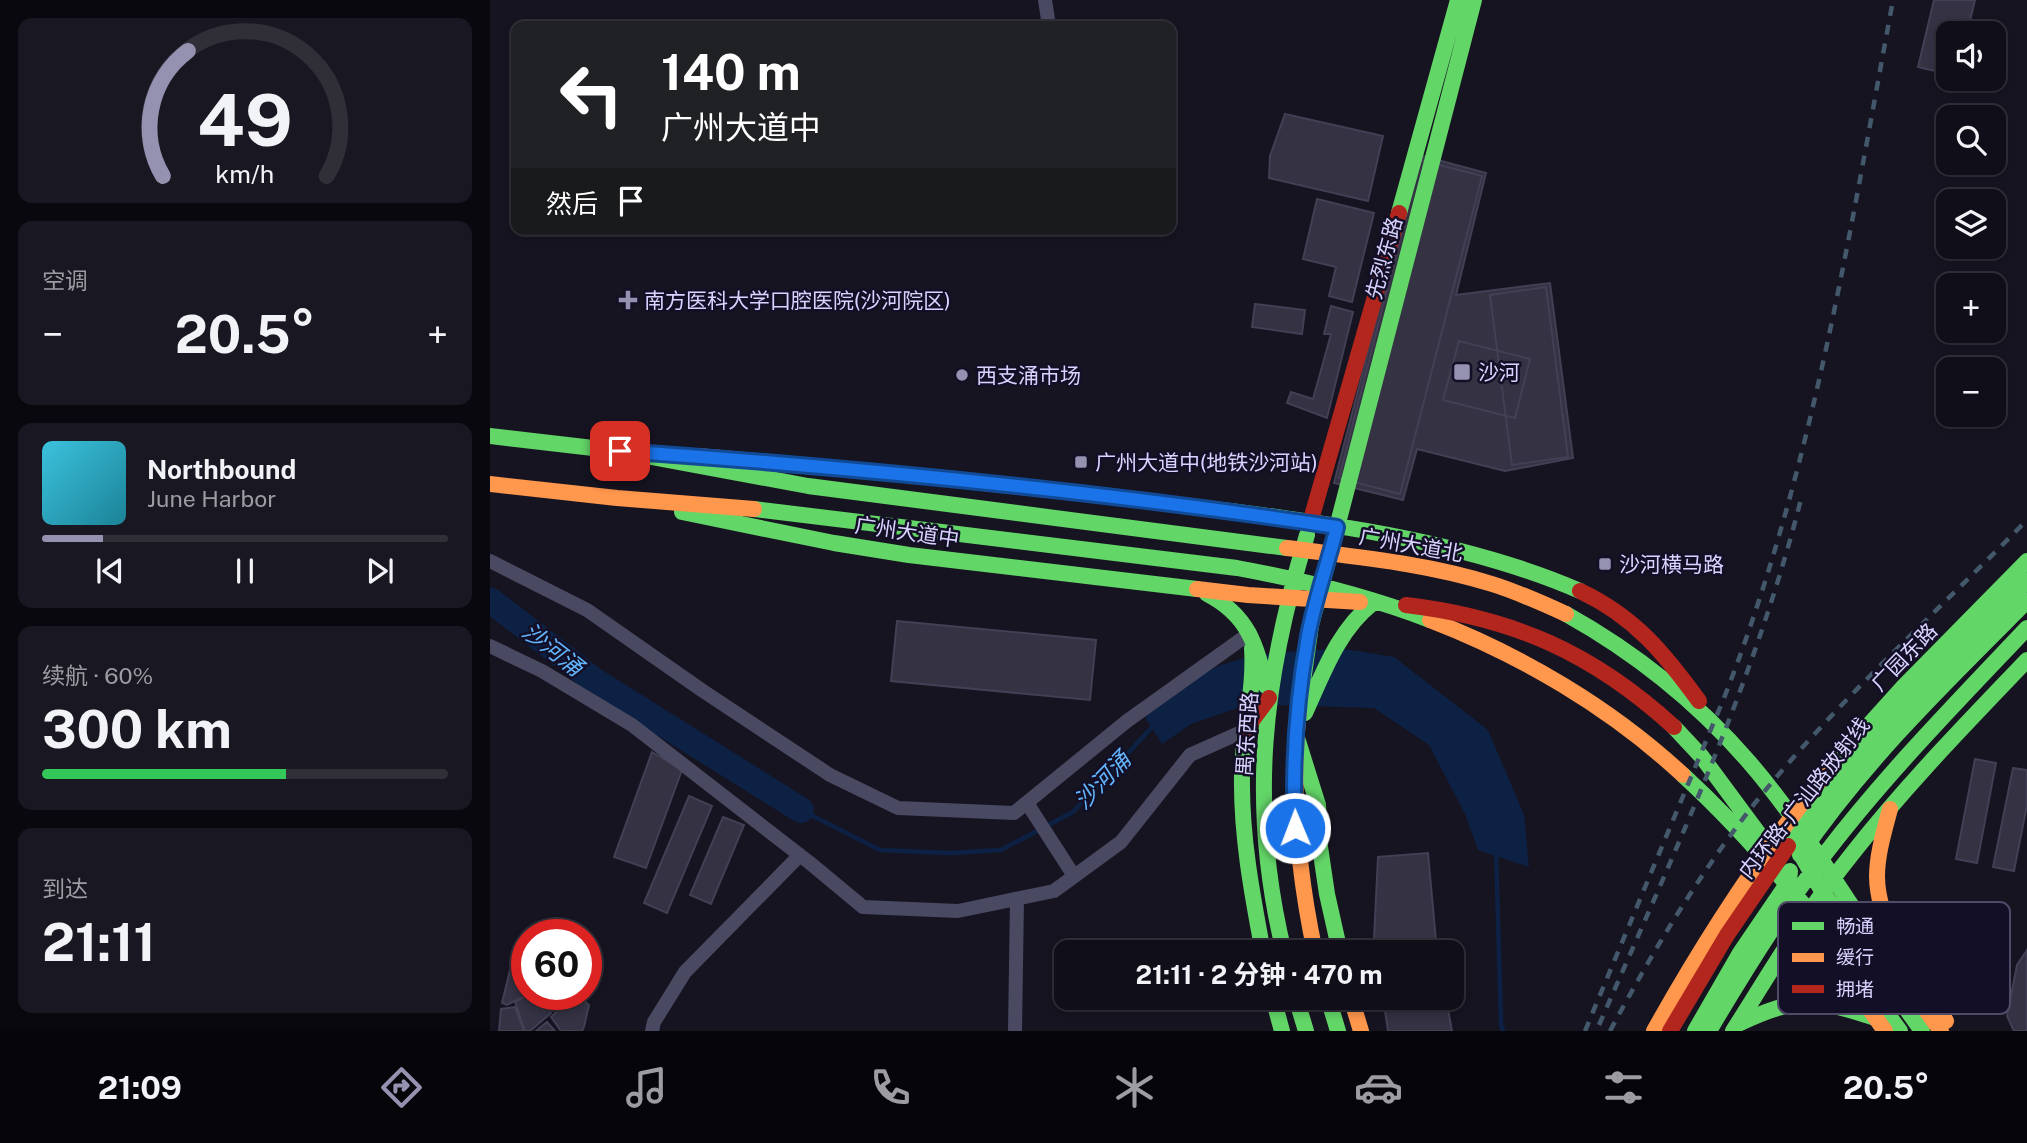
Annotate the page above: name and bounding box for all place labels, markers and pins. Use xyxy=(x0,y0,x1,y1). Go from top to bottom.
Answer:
place label: 南方医科大学口腔医院(沙河院区) xyxy=(644,288,951,313)
marker: 南方医科大学口腔医院(沙河院区) xyxy=(618,290,638,310)
place label: 沙河 xyxy=(1478,360,1520,385)
marker: 沙河 xyxy=(1452,362,1472,382)
place label: 西支涌市场 xyxy=(976,363,1081,388)
marker: 西支涌市场 xyxy=(954,367,970,383)
pin xyxy=(590,421,650,481)
place label: 广州大道中(地铁沙河站) xyxy=(1095,450,1318,475)
marker: 广州大道中(地铁沙河站) xyxy=(1073,454,1089,470)
place label: 沙河横马路 xyxy=(1619,552,1724,577)
marker: 沙河横马路 xyxy=(1597,556,1613,572)

